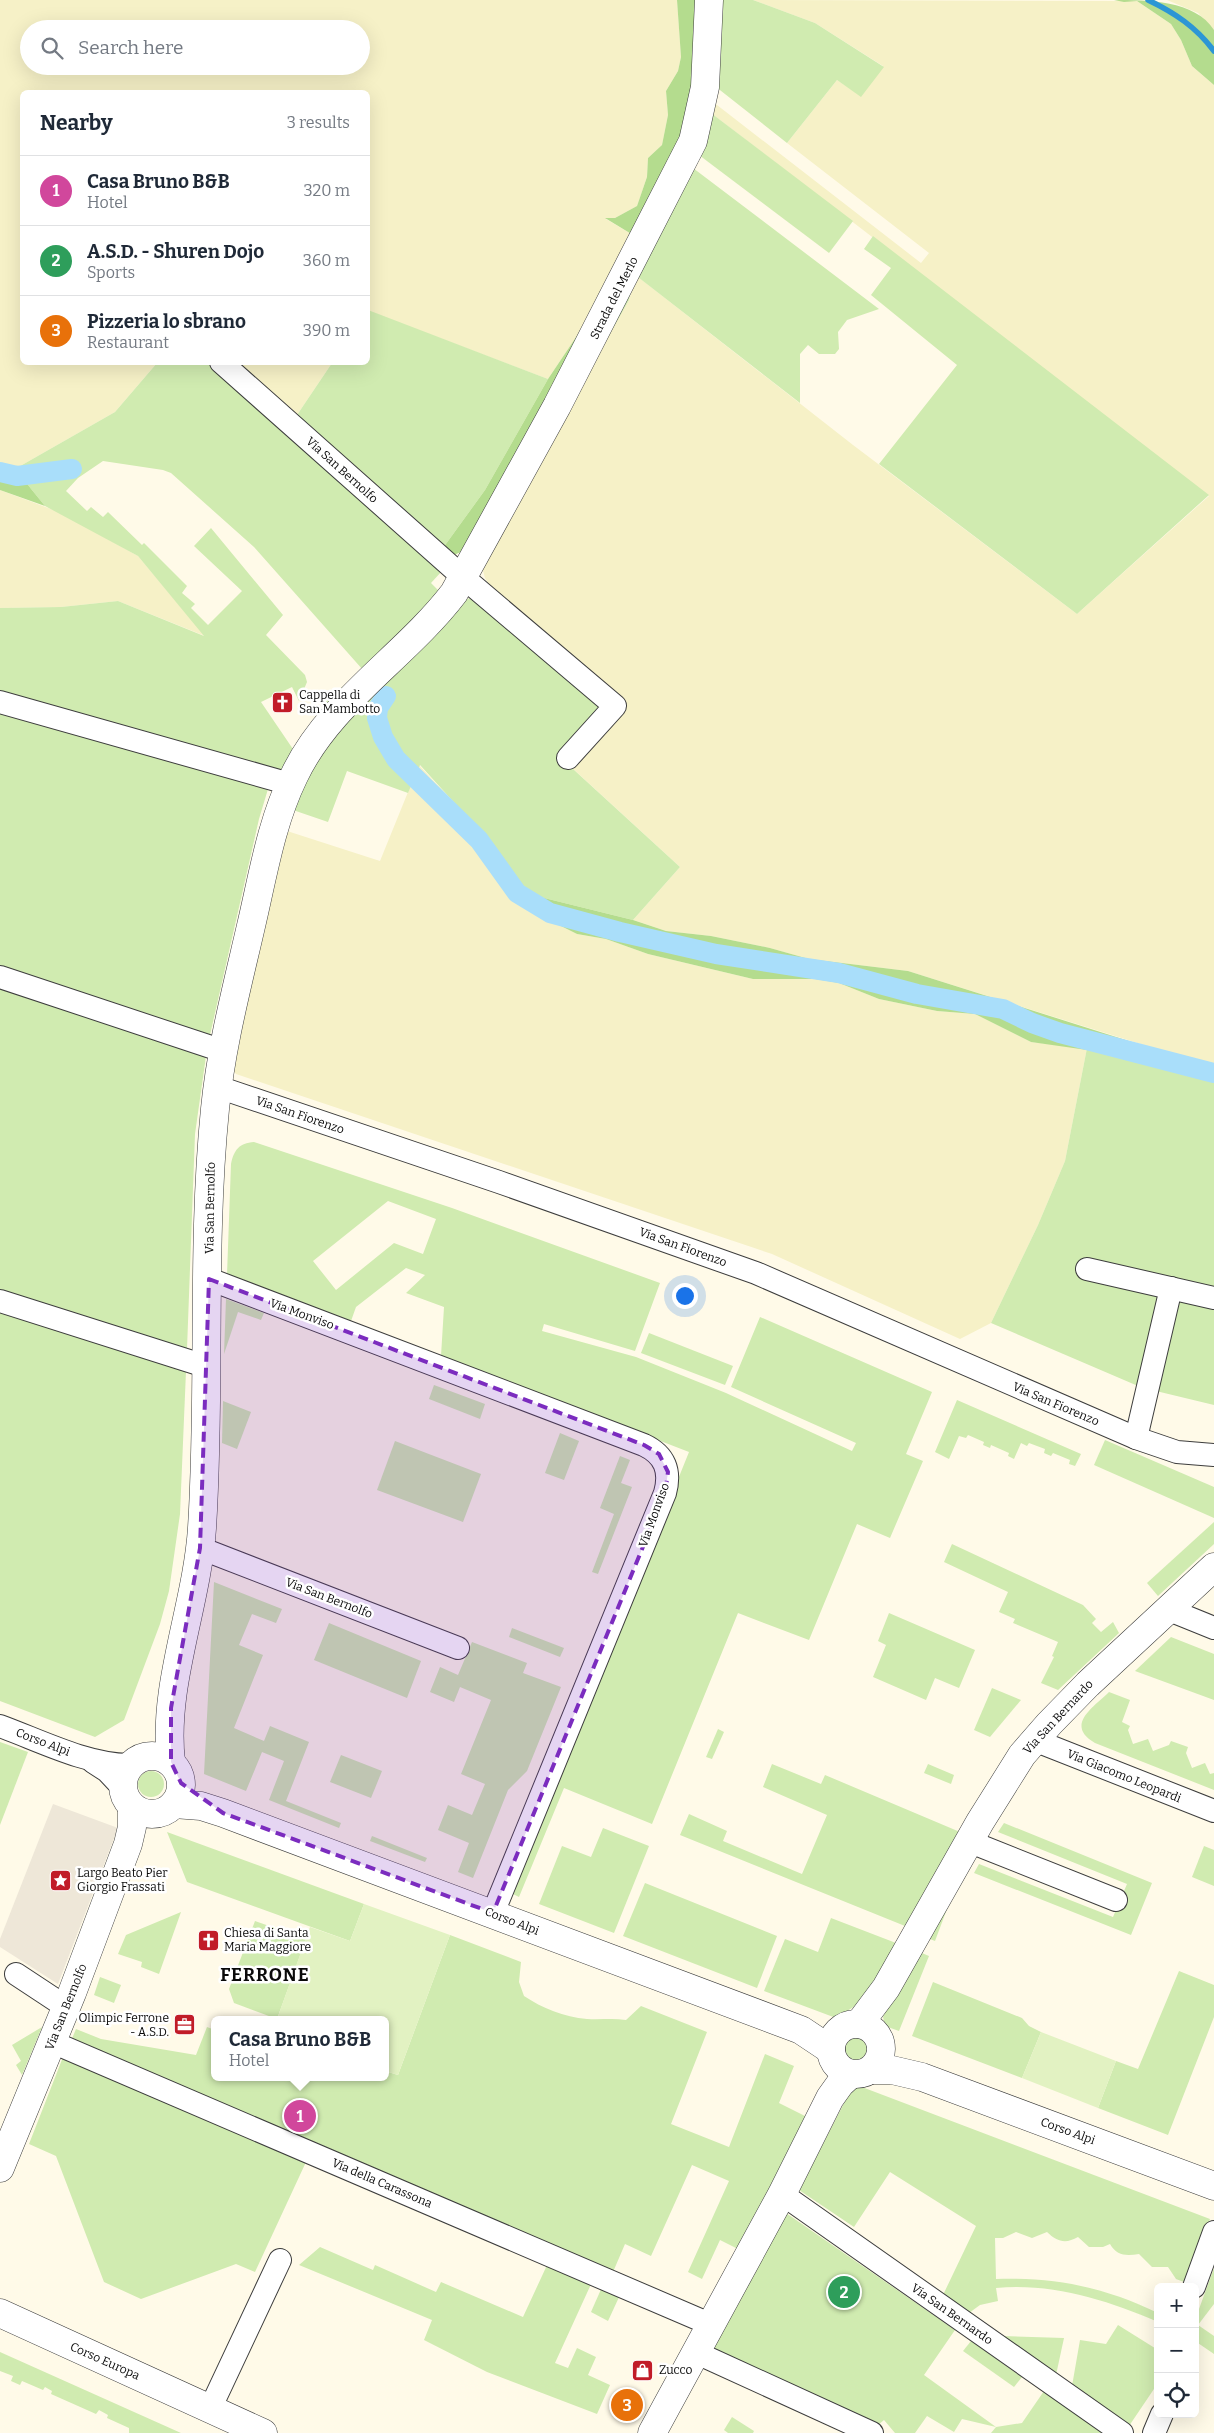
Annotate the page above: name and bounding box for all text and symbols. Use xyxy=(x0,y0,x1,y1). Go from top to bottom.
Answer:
search box xyxy=(20,20,370,75)
icon: search xyxy=(38,34,66,62)
text: Search here xyxy=(78,36,183,59)
text: Nearby xyxy=(40,110,113,136)
text: 3 results xyxy=(287,113,350,132)
text: Casa Bruno B&B xyxy=(87,170,230,193)
text: 1 xyxy=(53,181,59,200)
text: 320 m xyxy=(303,181,350,200)
text: Hotel xyxy=(87,193,128,212)
text: A.S.D. - Shuren Dojo xyxy=(87,240,264,263)
text: 2 xyxy=(51,251,61,270)
text: 360 m xyxy=(303,251,350,270)
street label: Strada del Merlo xyxy=(587,254,641,342)
text: Sports xyxy=(87,263,135,282)
text: Pizzeria lo sbrano xyxy=(87,310,246,333)
text: 3 xyxy=(51,321,61,340)
text: 390 m xyxy=(303,321,350,340)
text: Restaurant xyxy=(87,333,169,352)
street label: Via San Bernolfo xyxy=(303,434,381,506)
place label: Cappella di San Mambotto xyxy=(299,688,380,716)
church icon: Cappella di San Mambotto xyxy=(271,690,295,714)
street label: Via San Fiorenzo xyxy=(254,1093,346,1137)
street label: Via San Bernolfo xyxy=(202,1162,218,1254)
street label: Via San Fiorenzo xyxy=(637,1225,729,1269)
your location xyxy=(672,1283,698,1309)
street label: Via Monviso xyxy=(268,1296,336,1332)
street label: Via San Fiorenzo xyxy=(1011,1379,1101,1429)
street label: Via Monviso xyxy=(636,1481,672,1549)
street label: Via San Bernolfo xyxy=(284,1575,374,1621)
street label: Via San Bernardo xyxy=(1020,1677,1096,1757)
street label: Corso Alpi xyxy=(14,1725,73,1759)
street label: Via Giacomo Leopardi xyxy=(1065,1747,1184,1805)
place label: Largo Beato Pier Giorgio Frassati xyxy=(77,1866,168,1894)
place icon: Largo Beato Pier Giorgio Frassati xyxy=(49,1868,73,1892)
street label: Corso Alpi xyxy=(483,1904,542,1938)
place label: Chiesa di Santa Maria Maggiore xyxy=(224,1926,311,1954)
church icon: Chiesa di Santa Maria Maggiore xyxy=(196,1928,220,1952)
street label: Via San Bernolfo xyxy=(42,1962,90,2052)
district label: FERRONE xyxy=(220,1964,310,1986)
place label: Olimpic Ferrone - A.S.D. xyxy=(78,2011,169,2039)
office icon: Olimpic Ferrone - A.S.D. xyxy=(173,2013,197,2037)
popup xyxy=(211,2016,389,2081)
text: Casa Bruno B&B xyxy=(229,2028,371,2051)
text: Hotel xyxy=(229,2051,269,2070)
pin: 1 xyxy=(284,2097,316,2135)
street label: Corso Alpi xyxy=(1039,2115,1098,2147)
street label: Via della Carassona xyxy=(330,2156,435,2211)
pin: 2 xyxy=(828,2273,860,2311)
street label: Via San Bernardo xyxy=(909,2281,995,2347)
map controls xyxy=(1154,2283,1199,2418)
button: + xyxy=(1154,2283,1199,2328)
button: − xyxy=(1154,2328,1199,2373)
street label: Corso Europa xyxy=(68,2339,142,2383)
shop icon: Zucco xyxy=(631,2358,655,2382)
place label: Zucco xyxy=(659,2363,692,2377)
button: locate xyxy=(1154,2373,1199,2418)
pin: 3 xyxy=(611,2386,643,2424)

